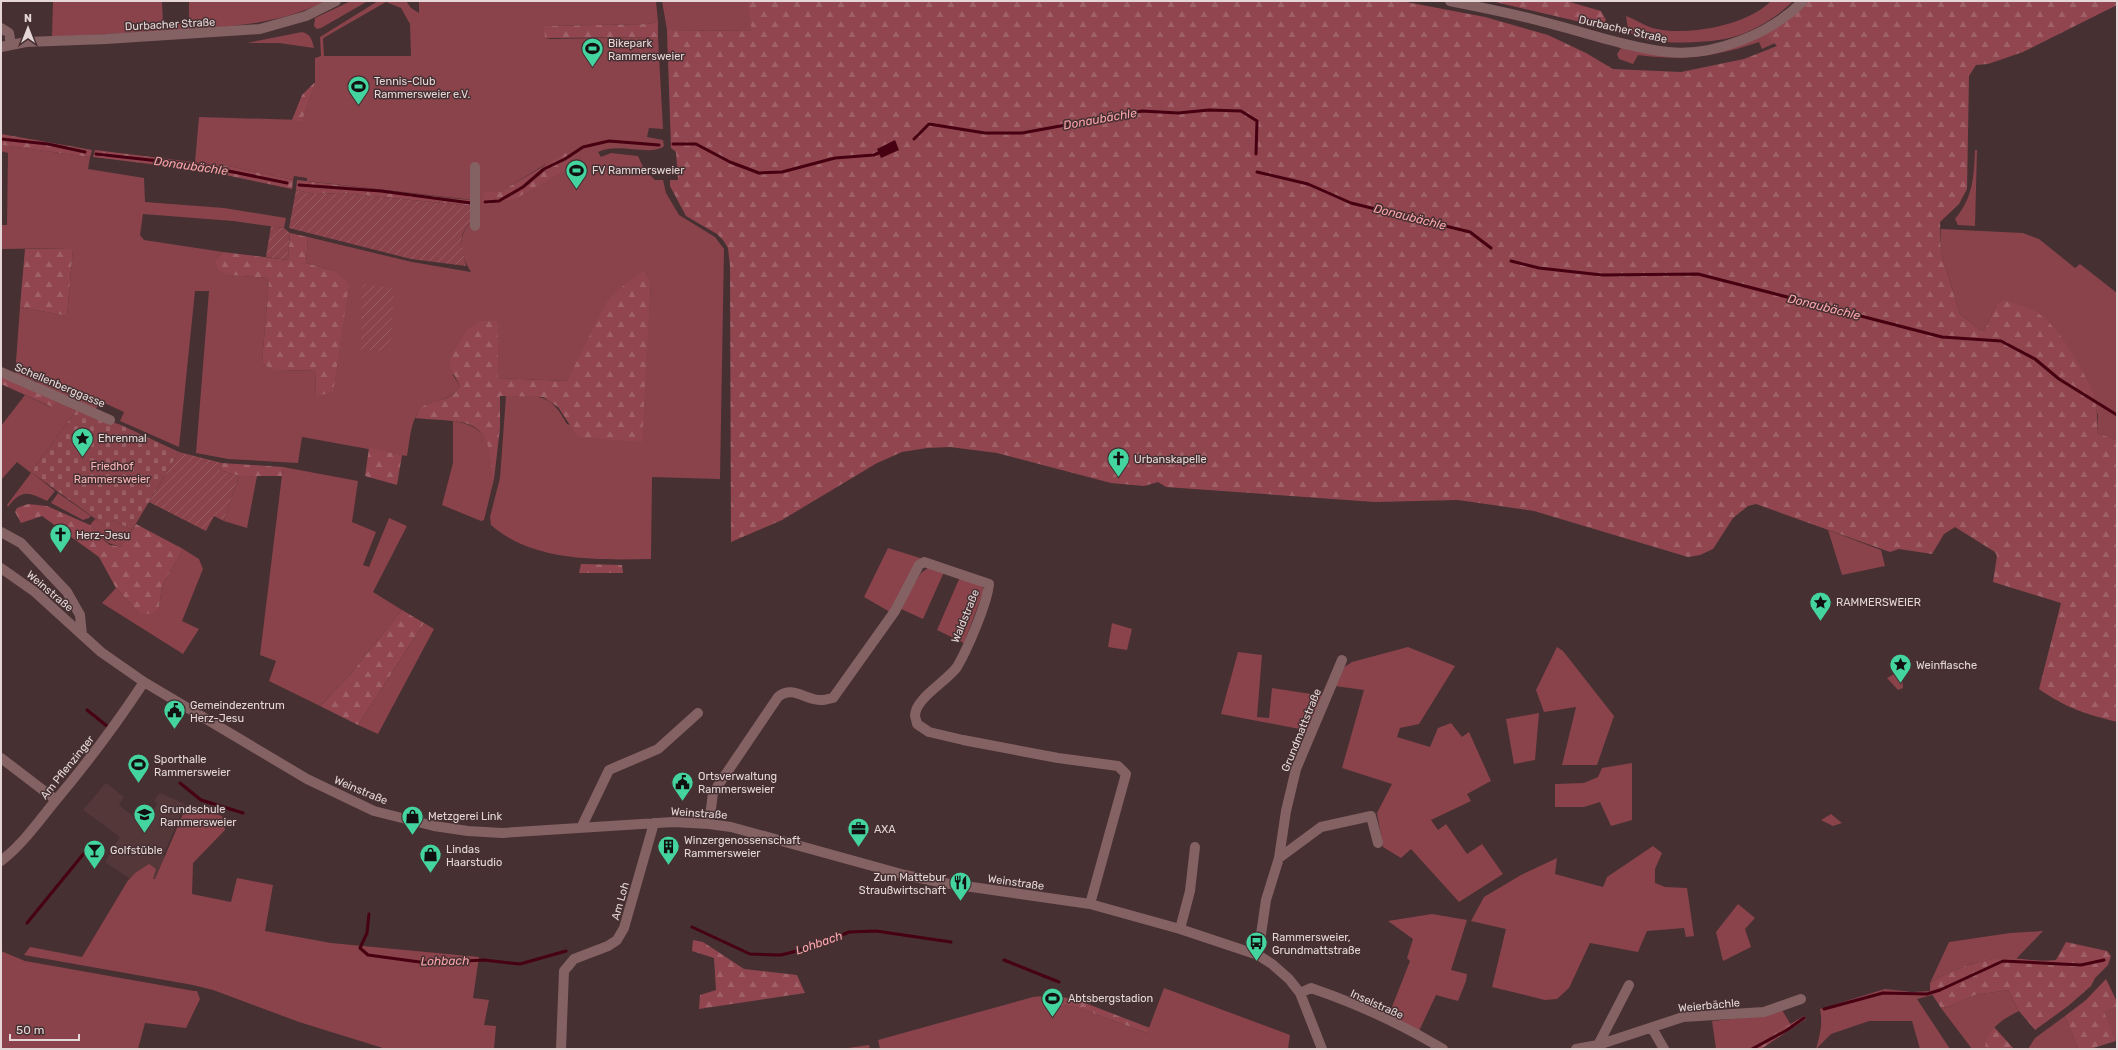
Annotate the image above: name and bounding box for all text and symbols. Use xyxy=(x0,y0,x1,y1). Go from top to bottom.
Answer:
north arrow xyxy=(8,8,48,48)
text: N xyxy=(24,12,32,25)
street label: Durbacher Straße xyxy=(1577,13,1668,46)
street label: Durbacher Straße xyxy=(124,16,216,33)
sports icon: Bikepark Rammersweier xyxy=(580,36,606,69)
place label: Bikepark Rammersweier xyxy=(608,37,685,63)
sports icon: Tennis-Club Rammersweier e.V. xyxy=(346,74,372,107)
place label: Tennis-Club Rammersweier e.V. xyxy=(374,75,471,101)
water label: Donaubächle xyxy=(1062,106,1138,132)
water label: Donaubächle xyxy=(153,154,229,178)
sports icon: FV Rammersweier xyxy=(563,157,589,190)
place label: FV Rammersweier xyxy=(592,164,685,177)
water label: Donaubächle xyxy=(1372,201,1448,233)
water label: Donaubächle xyxy=(1786,291,1862,323)
street label: Schellenberggasse xyxy=(12,360,107,410)
place icon: Ehrenmal xyxy=(69,425,95,458)
place label: Ehrenmal xyxy=(98,432,147,445)
church icon: Urbanskapelle xyxy=(1105,446,1131,479)
place label: Urbanskapelle xyxy=(1134,453,1207,466)
park label: Friedhof Rammersweier xyxy=(74,460,151,486)
church icon: Herz-Jesu xyxy=(48,522,74,555)
place label: Herz-Jesu xyxy=(76,529,130,542)
street label: Weinstraße xyxy=(24,568,76,615)
street label: Waldstraße xyxy=(949,588,982,645)
place icon: RAMMERSWEIER xyxy=(1808,589,1834,622)
place label: RAMMERSWEIER xyxy=(1836,596,1921,609)
place icon: Weinflasche xyxy=(1887,652,1913,685)
place label: Weinflasche xyxy=(1916,659,1977,672)
street label: Grundmattstraße xyxy=(1279,687,1324,774)
public building icon: Gemeindezentrum Herz-Jesu xyxy=(162,698,188,731)
place label: Gemeindezentrum Herz-Jesu xyxy=(190,699,285,725)
street label: Am Pflenzinger xyxy=(38,732,98,802)
sports icon: Sporthalle Rammersweier xyxy=(125,752,151,785)
place label: Sporthalle Rammersweier xyxy=(154,753,231,779)
public building icon: Ortsverwaltung Rammersweier xyxy=(670,769,696,802)
place label: Ortsverwaltung Rammersweier xyxy=(698,770,777,796)
street label: Weinstraße xyxy=(332,773,389,808)
school or university icon: Grundschule Rammersweier xyxy=(131,802,157,835)
place label: Grundschule Rammersweier xyxy=(160,803,237,829)
shop icon: Metzgerei Link xyxy=(400,803,426,836)
street label: Weinstraße xyxy=(670,805,728,822)
place label: Metzgerei Link xyxy=(428,810,503,823)
office icon: AXA xyxy=(845,816,871,849)
place label: AXA xyxy=(874,823,896,836)
building icon: Winzergenossenschaft Rammersweier xyxy=(656,833,682,866)
place label: Winzergenossenschaft Rammersweier xyxy=(684,834,801,860)
bar icon: Golfstüble xyxy=(81,837,107,870)
shop icon: Lindas Haarstudio xyxy=(418,842,444,875)
place label: Lindas Haarstudio xyxy=(446,843,502,869)
place label: Golfstüble xyxy=(110,844,163,857)
restaurant icon: Zum Mattebur Straußwirtschaft xyxy=(948,870,974,903)
place label: Zum Mattebur Straußwirtschaft xyxy=(859,871,947,897)
street label: Weinstraße xyxy=(987,872,1045,893)
street label: Am Loh xyxy=(609,881,632,922)
water label: Lohbach xyxy=(794,928,844,958)
bus stop icon: Rammersweier, Grundmattstraße xyxy=(1244,930,1270,963)
place label: Rammersweier, Grundmattstraße xyxy=(1272,931,1361,957)
water label: Lohbach xyxy=(420,954,470,968)
sports icon: Abtsbergstadion xyxy=(1039,985,1065,1018)
street label: Inselstraße xyxy=(1348,987,1405,1022)
place label: Abtsbergstadion xyxy=(1068,992,1153,1005)
street label: Weierbächle xyxy=(1678,996,1740,1015)
scale bar xyxy=(10,1016,79,1042)
text: 50 m xyxy=(16,1023,44,1037)

